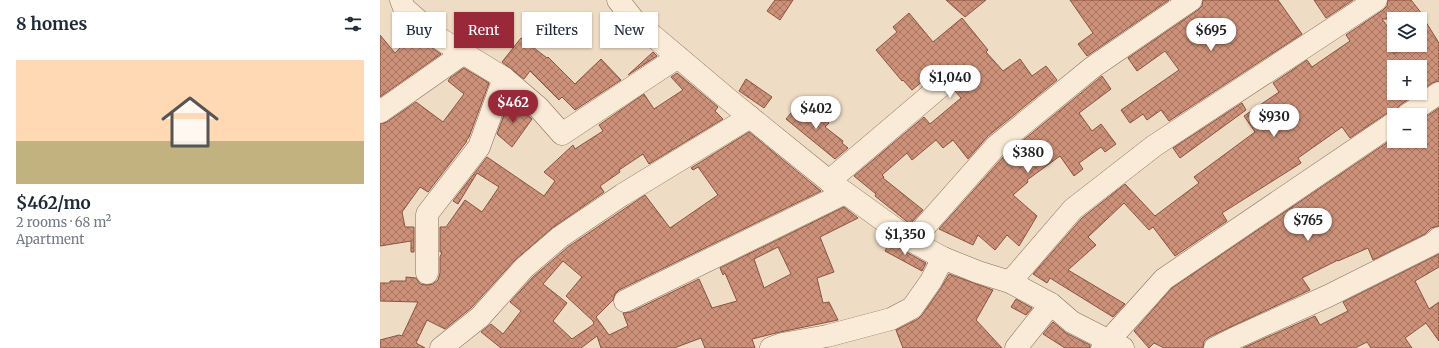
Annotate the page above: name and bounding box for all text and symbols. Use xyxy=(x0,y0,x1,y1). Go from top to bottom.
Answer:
chip: Buy xyxy=(392,12,446,48)
chip: Rent xyxy=(454,12,514,48)
chip: Filters xyxy=(522,12,592,48)
chip: New xyxy=(600,12,658,48)
map controls xyxy=(1387,12,1427,148)
button: layers xyxy=(1387,12,1427,52)
text: 8 homes xyxy=(16,13,87,35)
icon: filters xyxy=(342,13,364,35)
pin: $695 xyxy=(1187,18,1235,52)
text: $695 xyxy=(1195,22,1227,39)
button: + xyxy=(1387,60,1427,100)
pin: $1,040 xyxy=(917,65,983,99)
text: $1,040 xyxy=(929,69,971,86)
icon: home xyxy=(154,86,226,158)
pin: $462 xyxy=(489,90,537,124)
text: $462 xyxy=(497,94,529,111)
pin: $402 xyxy=(792,96,840,130)
text: $402 xyxy=(800,100,832,117)
pin: $930 xyxy=(1250,104,1298,138)
text: $930 xyxy=(1258,108,1290,125)
button: − xyxy=(1387,108,1427,148)
pin: $380 xyxy=(1004,140,1052,174)
text: $380 xyxy=(1012,144,1044,161)
text: $462/mo xyxy=(16,192,91,214)
pin: $765 xyxy=(1284,208,1332,242)
text: $765 xyxy=(1293,212,1323,229)
text: 2 rooms · 68 m² xyxy=(16,214,111,231)
pin: $1,350 xyxy=(872,222,938,256)
text: $1,350 xyxy=(884,226,926,243)
text: Apartment xyxy=(16,231,84,248)

